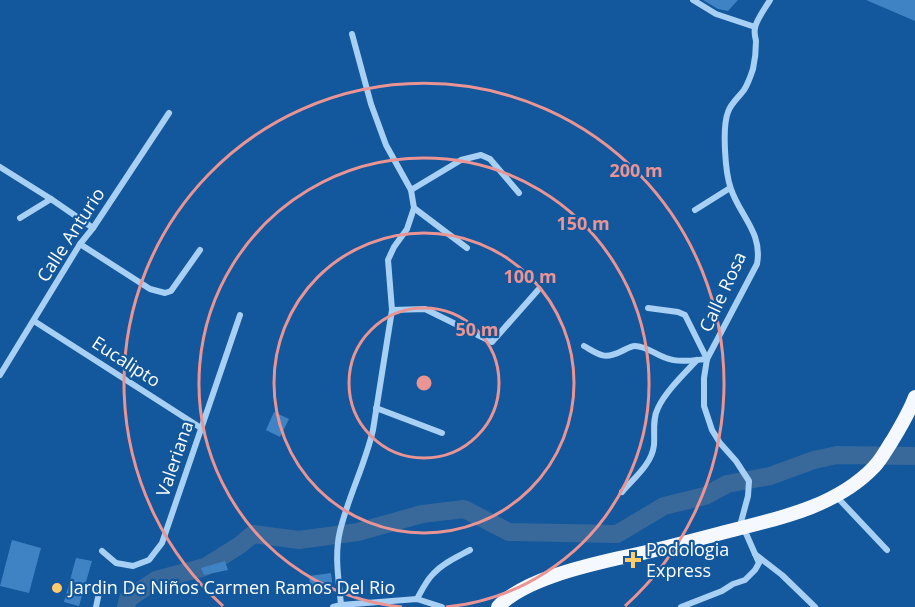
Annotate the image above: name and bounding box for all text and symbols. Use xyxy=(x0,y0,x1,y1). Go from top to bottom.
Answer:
text: 200 m xyxy=(609,158,663,182)
street label: Calle Anturio xyxy=(31,183,110,286)
text: 150 m xyxy=(556,211,610,235)
street label: Calle Rosa xyxy=(693,248,751,335)
text: 100 m xyxy=(503,264,557,288)
text: 50 m xyxy=(456,317,498,341)
street label: Eucalipto xyxy=(88,330,165,392)
centre of rings xyxy=(414,373,434,393)
street label: Valeriana xyxy=(150,418,198,500)
place label: Podologia Express xyxy=(646,537,729,582)
marker: Podologia Express xyxy=(624,551,642,569)
place label: Jardin De Niños Carmen Ramos Del Rio xyxy=(67,575,395,599)
marker: Jardin De Niños Carmen Ramos Del Rio xyxy=(50,581,64,595)

